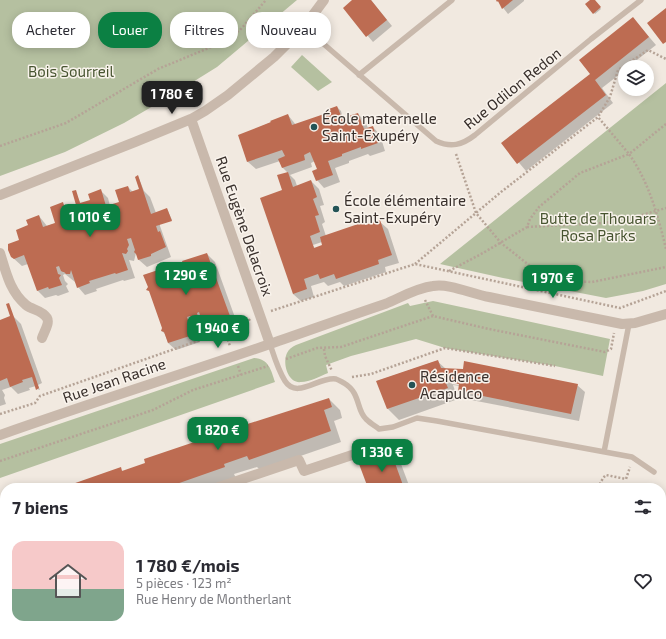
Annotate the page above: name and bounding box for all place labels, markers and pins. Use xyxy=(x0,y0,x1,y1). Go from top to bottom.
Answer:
pin: 1 780 € xyxy=(135,81,209,115)
place label: École maternelle Saint-Exupéry xyxy=(322,109,437,144)
marker: École maternelle Saint-Exupéry xyxy=(309,122,319,132)
place label: École élémentaire Saint-Exupéry xyxy=(344,191,466,226)
pin: 1 010 € xyxy=(53,204,127,238)
marker: École élémentaire Saint-Exupéry xyxy=(331,204,341,214)
pin: 1 290 € xyxy=(149,262,223,296)
pin: 1 970 € xyxy=(516,265,590,299)
pin: 1 940 € xyxy=(181,315,255,349)
place label: Résidence Acapulco xyxy=(420,367,489,402)
marker: Résidence Acapulco xyxy=(407,380,417,390)
pin: 1 820 € xyxy=(181,417,255,451)
pin: 1 330 € xyxy=(345,439,419,473)

